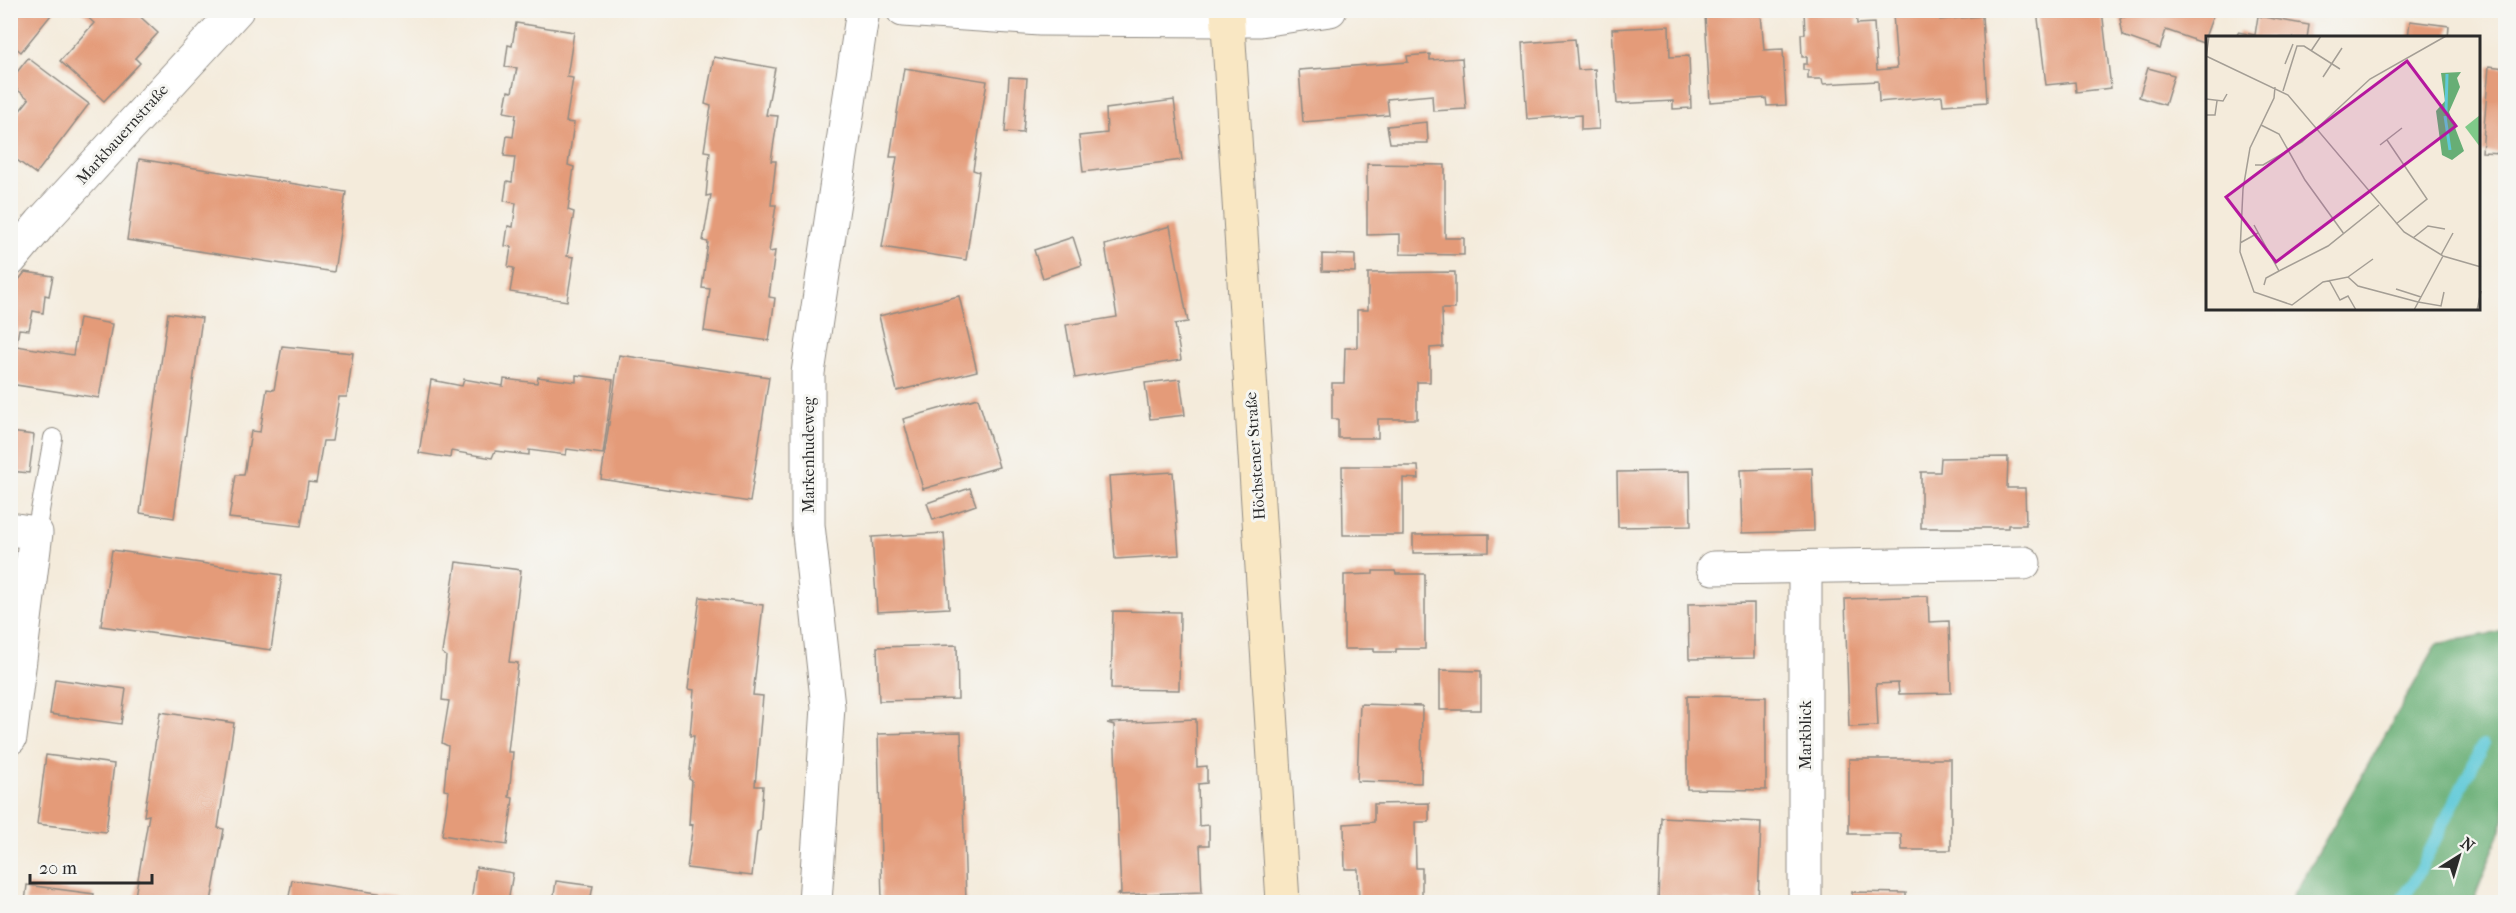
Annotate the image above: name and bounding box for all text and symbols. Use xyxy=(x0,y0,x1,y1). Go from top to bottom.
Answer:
inset map xyxy=(2206,36,2480,310)
street label: Markbauernstraße xyxy=(72,80,172,188)
street label: Höchstener Straße xyxy=(1241,391,1269,521)
street label: Markenhudeweg xyxy=(799,396,818,513)
street label: Markblick xyxy=(1796,700,1815,770)
north arrow xyxy=(2429,826,2489,886)
text: N xyxy=(2457,833,2479,856)
scale bar xyxy=(30,847,152,885)
text: 20 m xyxy=(39,858,77,879)

